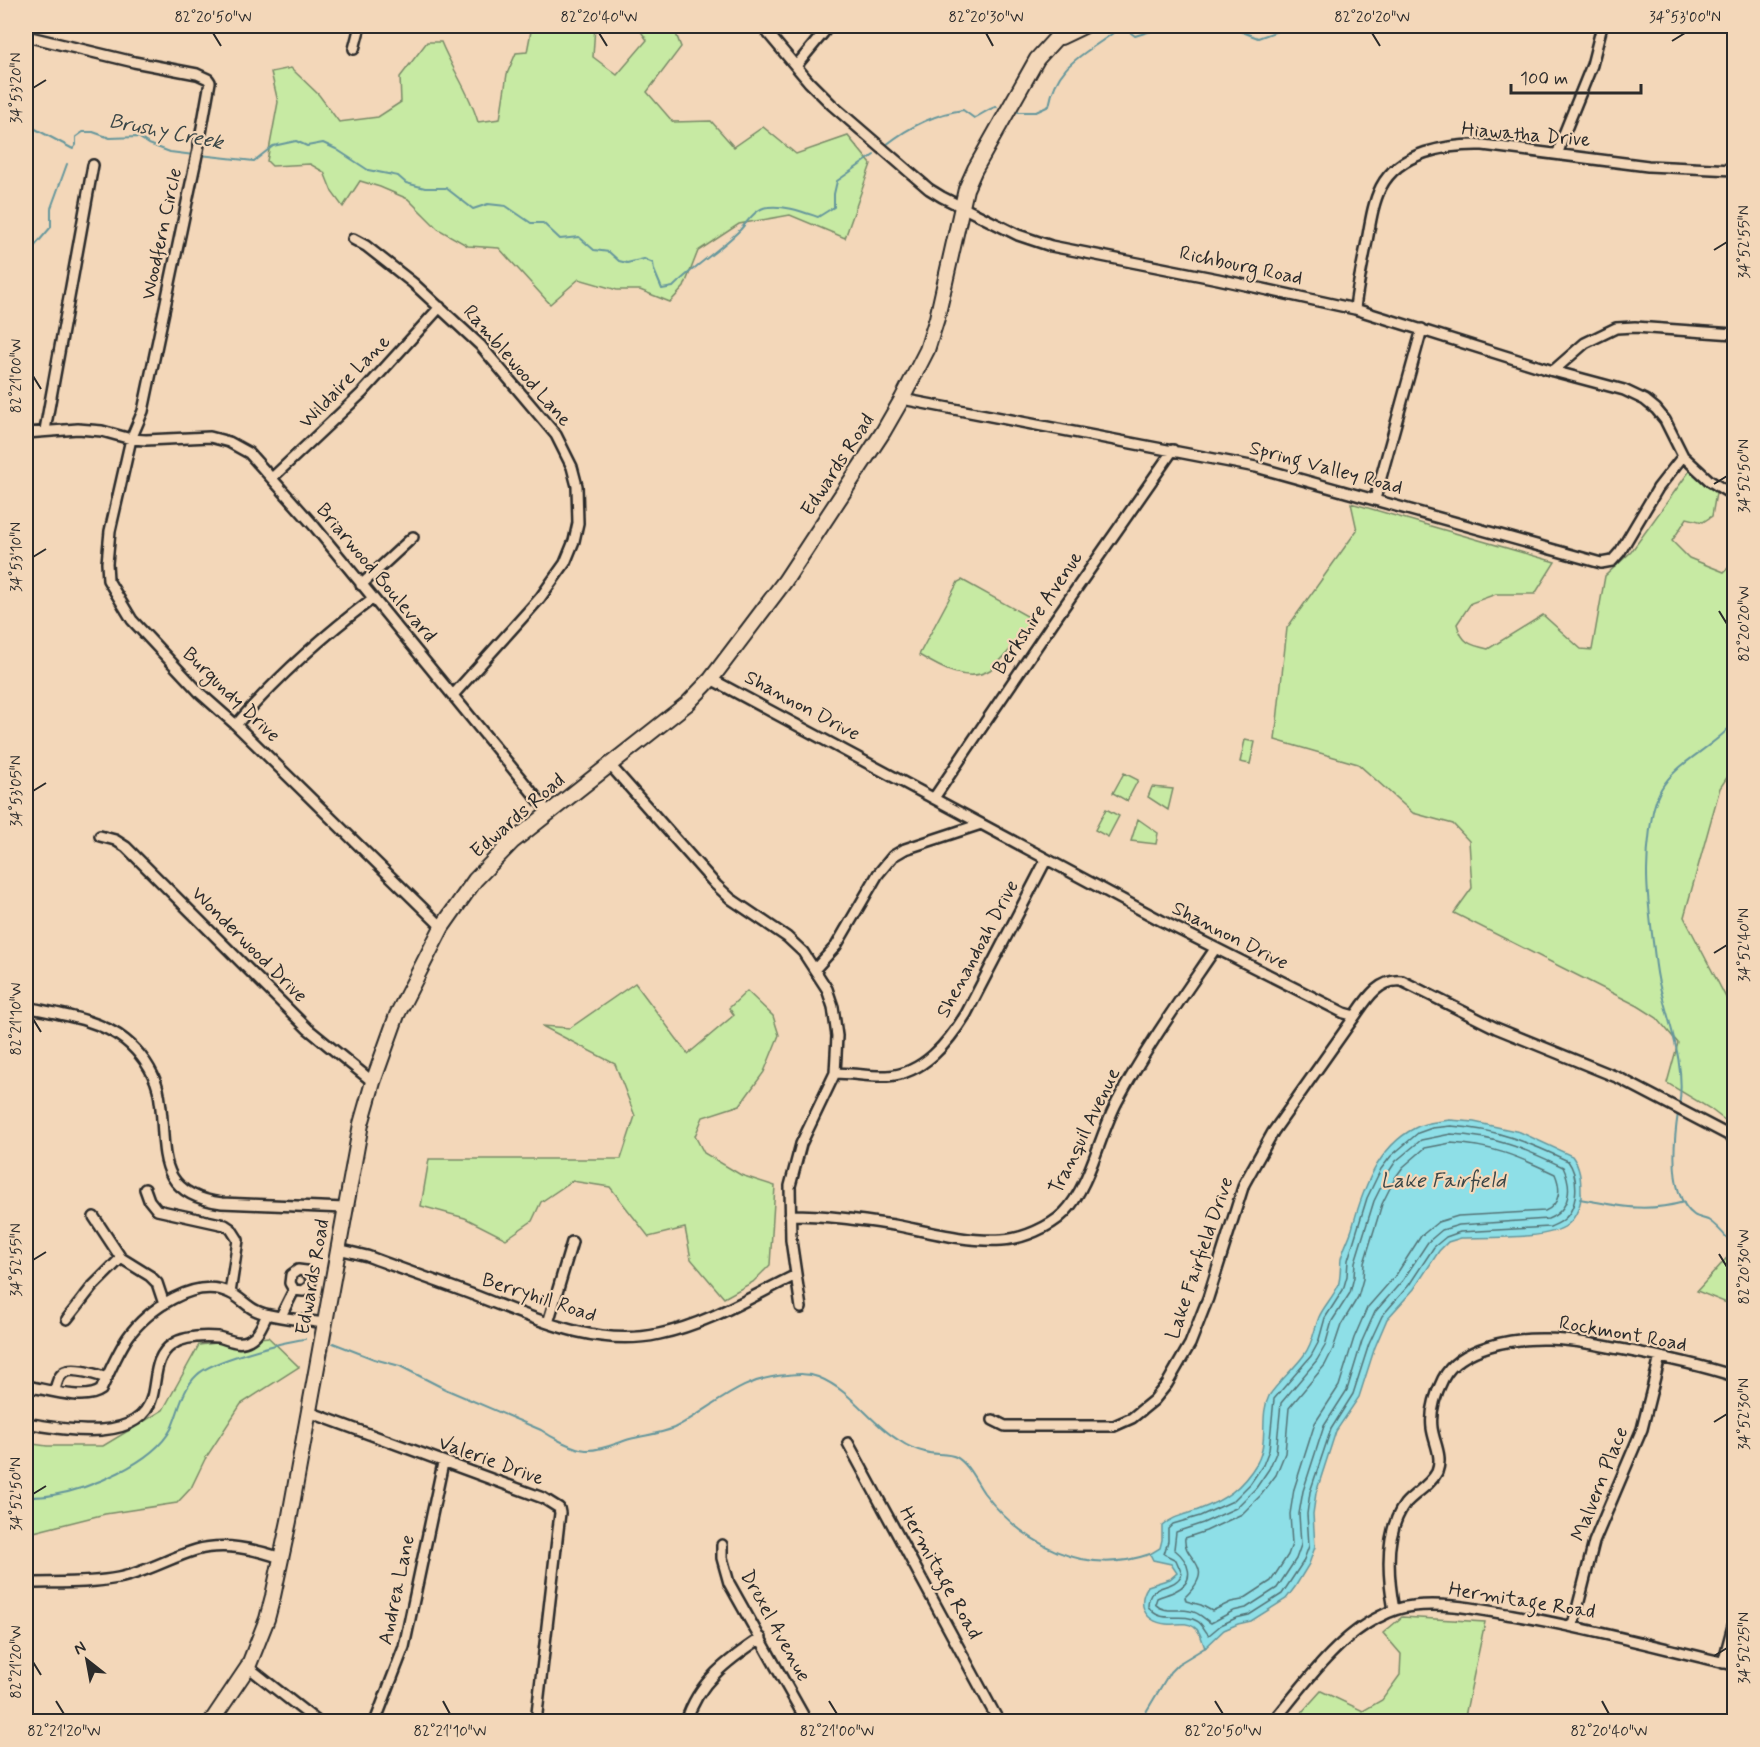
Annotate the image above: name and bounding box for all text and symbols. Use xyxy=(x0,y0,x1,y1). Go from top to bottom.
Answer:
text: 82°20'50"W xyxy=(174,8,252,28)
text: 82°20'40"W xyxy=(561,8,637,28)
text: 82°20'30"W xyxy=(949,8,1024,28)
text: 82°20'20"W xyxy=(1334,8,1410,28)
text: 34°53'00"N xyxy=(1649,8,1721,28)
text: 34°53'20"N xyxy=(7,53,27,123)
scale bar xyxy=(1511,57,1642,95)
text: 100 m xyxy=(1520,67,1568,91)
water label: Brushy Creek xyxy=(107,107,227,157)
street label: Hiawatha Drive xyxy=(1460,116,1592,154)
street label: Woodfern Circle xyxy=(135,166,189,302)
text: 34°52'55"N xyxy=(1735,205,1755,279)
street label: Richbourg Road xyxy=(1177,240,1305,293)
street label: Ramblewood Lane xyxy=(456,299,578,433)
street label: Wildaire Lane xyxy=(293,329,397,435)
text: 82°21'00"W xyxy=(7,339,27,413)
street label: Edwards Road xyxy=(795,408,881,522)
street label: Spring Valley Road xyxy=(1246,435,1406,503)
text: 34°52'50"N xyxy=(1735,439,1755,513)
street label: Briarwood Boulevard xyxy=(310,498,442,648)
text: 34°53'10"N xyxy=(7,522,27,592)
street label: Berkshire Avenue xyxy=(987,546,1089,680)
text: 82°20'20"W xyxy=(1735,586,1755,662)
street label: Burgundy Drive xyxy=(175,641,286,749)
street label: Shannon Drive xyxy=(739,664,865,748)
text: 34°53'05"N xyxy=(7,755,27,827)
street label: Edwards Road xyxy=(465,767,571,865)
street label: Shenandoah Drive xyxy=(930,875,1026,1023)
street label: Wonderwood Drive xyxy=(185,881,313,1009)
street label: Shannon Drive xyxy=(1167,895,1293,977)
text: 34°52'40"N xyxy=(1735,908,1755,982)
text: 82°21'10"W xyxy=(7,983,27,1055)
street label: Tranquil Avenue xyxy=(1043,1063,1127,1199)
water label: Lake Fairfield xyxy=(1381,1167,1507,1195)
street label: Lake Fairfield Drive xyxy=(1160,1173,1240,1343)
street label: Edwards Road xyxy=(290,1217,336,1337)
text: 34°52'55"N xyxy=(7,1223,27,1297)
text: 82°20'30"W xyxy=(1735,1230,1755,1305)
street label: Berryhill Road xyxy=(478,1267,600,1329)
street label: Rockmont Road xyxy=(1557,1309,1689,1359)
text: 34°52'30"N xyxy=(1735,1378,1755,1450)
street label: Malvern Place xyxy=(1565,1423,1635,1545)
street label: Valerie Drive xyxy=(434,1429,548,1493)
text: 34°52'50"N xyxy=(7,1457,27,1531)
street label: Hermitage Road xyxy=(891,1502,988,1645)
street label: Andrea Lane xyxy=(372,1532,422,1648)
street label: Drexel Avenue xyxy=(733,1565,817,1687)
street label: Hermitage Road xyxy=(1446,1576,1597,1628)
text: 34°52'25"N xyxy=(1735,1612,1755,1684)
text: 82°21'20"W xyxy=(7,1625,27,1699)
north arrow xyxy=(57,1630,117,1690)
text: N xyxy=(70,1637,90,1660)
text: 82°21'20"W xyxy=(27,1722,101,1742)
text: 82°21'10"W xyxy=(414,1722,486,1742)
text: 82°21'00"W xyxy=(800,1722,874,1742)
text: 82°20'50"W xyxy=(1184,1722,1262,1742)
text: 82°20'40"W xyxy=(1571,1722,1647,1742)

